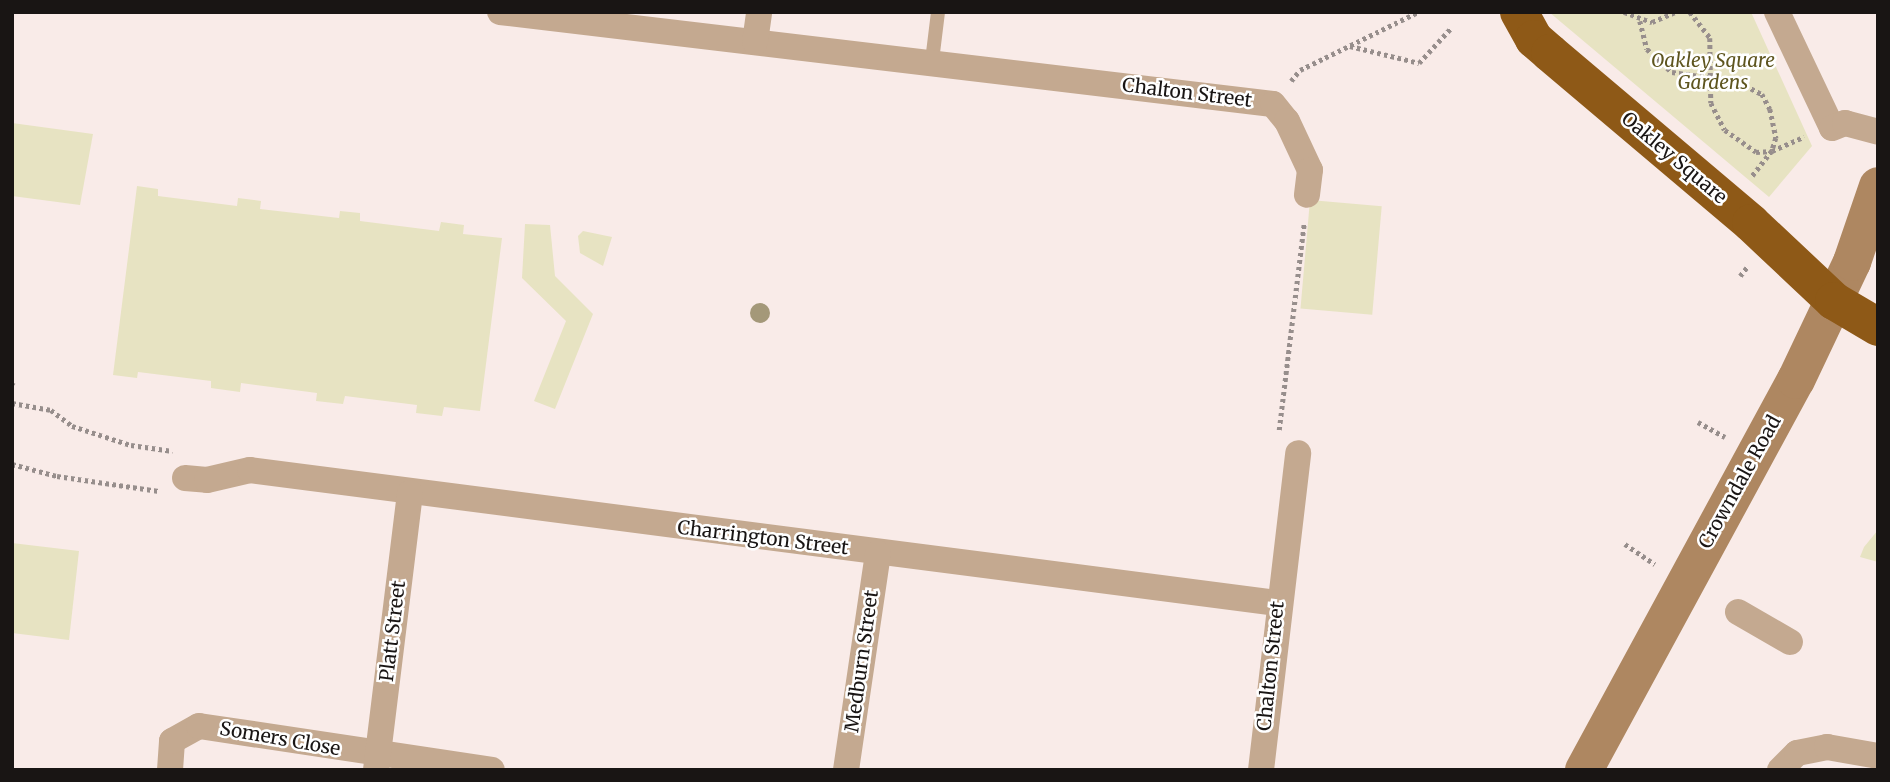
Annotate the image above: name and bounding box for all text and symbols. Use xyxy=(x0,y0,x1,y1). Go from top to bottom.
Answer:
park label: Oakley Square Gardens xyxy=(1651,50,1775,94)
street label: Chalton Street xyxy=(1121,74,1253,112)
street label: Oakley Square xyxy=(1617,107,1731,209)
street label: Crowndale Road xyxy=(1694,411,1786,553)
street label: Charrington Street xyxy=(676,516,850,560)
street label: Platt Street xyxy=(375,579,411,683)
street label: Medburn Street xyxy=(841,588,883,734)
street label: Chalton Street xyxy=(1253,600,1289,732)
street label: Somers Close xyxy=(218,717,342,761)

